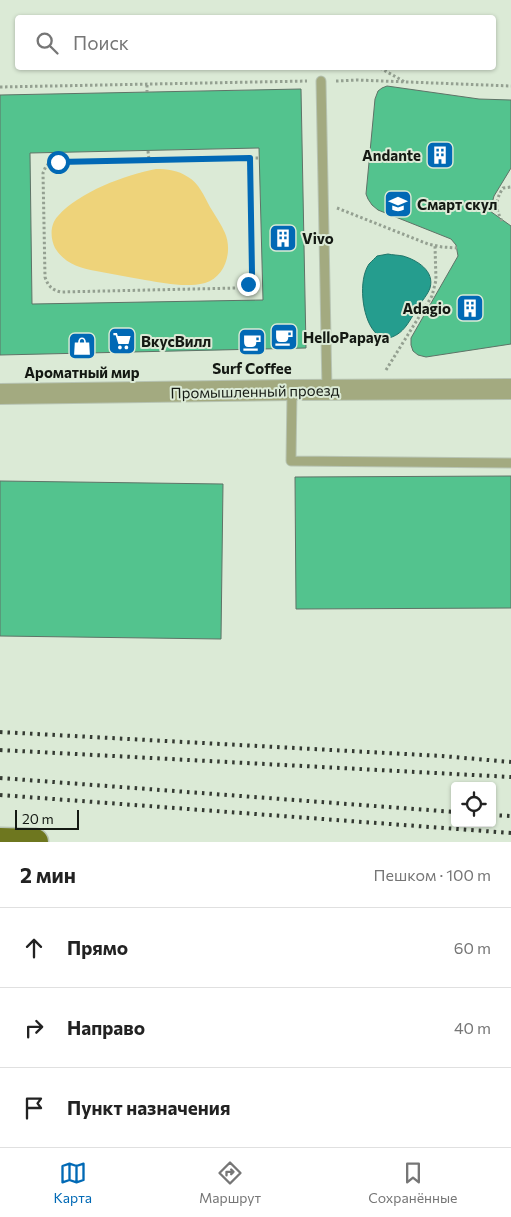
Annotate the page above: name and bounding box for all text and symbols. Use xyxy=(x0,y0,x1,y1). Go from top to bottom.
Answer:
search box xyxy=(15,15,496,70)
icon: search xyxy=(33,29,61,57)
text: Поиск xyxy=(73,31,129,54)
building icon: Andante xyxy=(425,140,455,170)
place label: Andante xyxy=(362,146,421,164)
route start xyxy=(47,151,70,174)
school or university icon: Смарт скул xyxy=(383,189,413,219)
place label: Смарт скул xyxy=(417,195,497,213)
building icon: Vivo xyxy=(268,223,298,253)
place label: Vivo xyxy=(302,229,334,247)
route end xyxy=(237,273,260,296)
building icon: Adagio xyxy=(455,293,485,323)
place label: Adagio xyxy=(403,299,451,317)
cafe icon: HelloPapaya xyxy=(269,322,299,352)
supermarket icon: ВкусВилл xyxy=(107,326,137,356)
cafe icon: Surf Coffee xyxy=(237,327,267,357)
place label: HelloPapaya xyxy=(303,328,390,346)
shop icon: Ароматный мир xyxy=(67,331,97,361)
place label: ВкусВилл xyxy=(141,332,211,350)
place label: Surf Coffee xyxy=(212,359,292,377)
place label: Ароматный мир xyxy=(24,363,140,381)
street label: Промышленный проезд xyxy=(170,381,340,401)
map controls xyxy=(451,782,496,827)
button: locate xyxy=(451,782,496,827)
scale bar xyxy=(15,807,79,830)
text: 20 m xyxy=(22,810,54,827)
text: 2 мин xyxy=(20,862,76,887)
text: Пешком · 100 m xyxy=(374,865,491,884)
icon: ahead xyxy=(20,934,48,962)
text: Прямо xyxy=(67,936,128,959)
text: 60 m xyxy=(454,938,491,957)
icon: right xyxy=(20,1014,48,1042)
text: Направо xyxy=(67,1016,145,1039)
text: 40 m xyxy=(454,1018,491,1037)
icon: arrive xyxy=(20,1094,48,1122)
text: Пункт назначения xyxy=(67,1096,230,1119)
tab: Карта xyxy=(53,1159,92,1206)
tab: Маршрут xyxy=(199,1159,261,1206)
tab: Сохранённые xyxy=(368,1159,458,1206)

